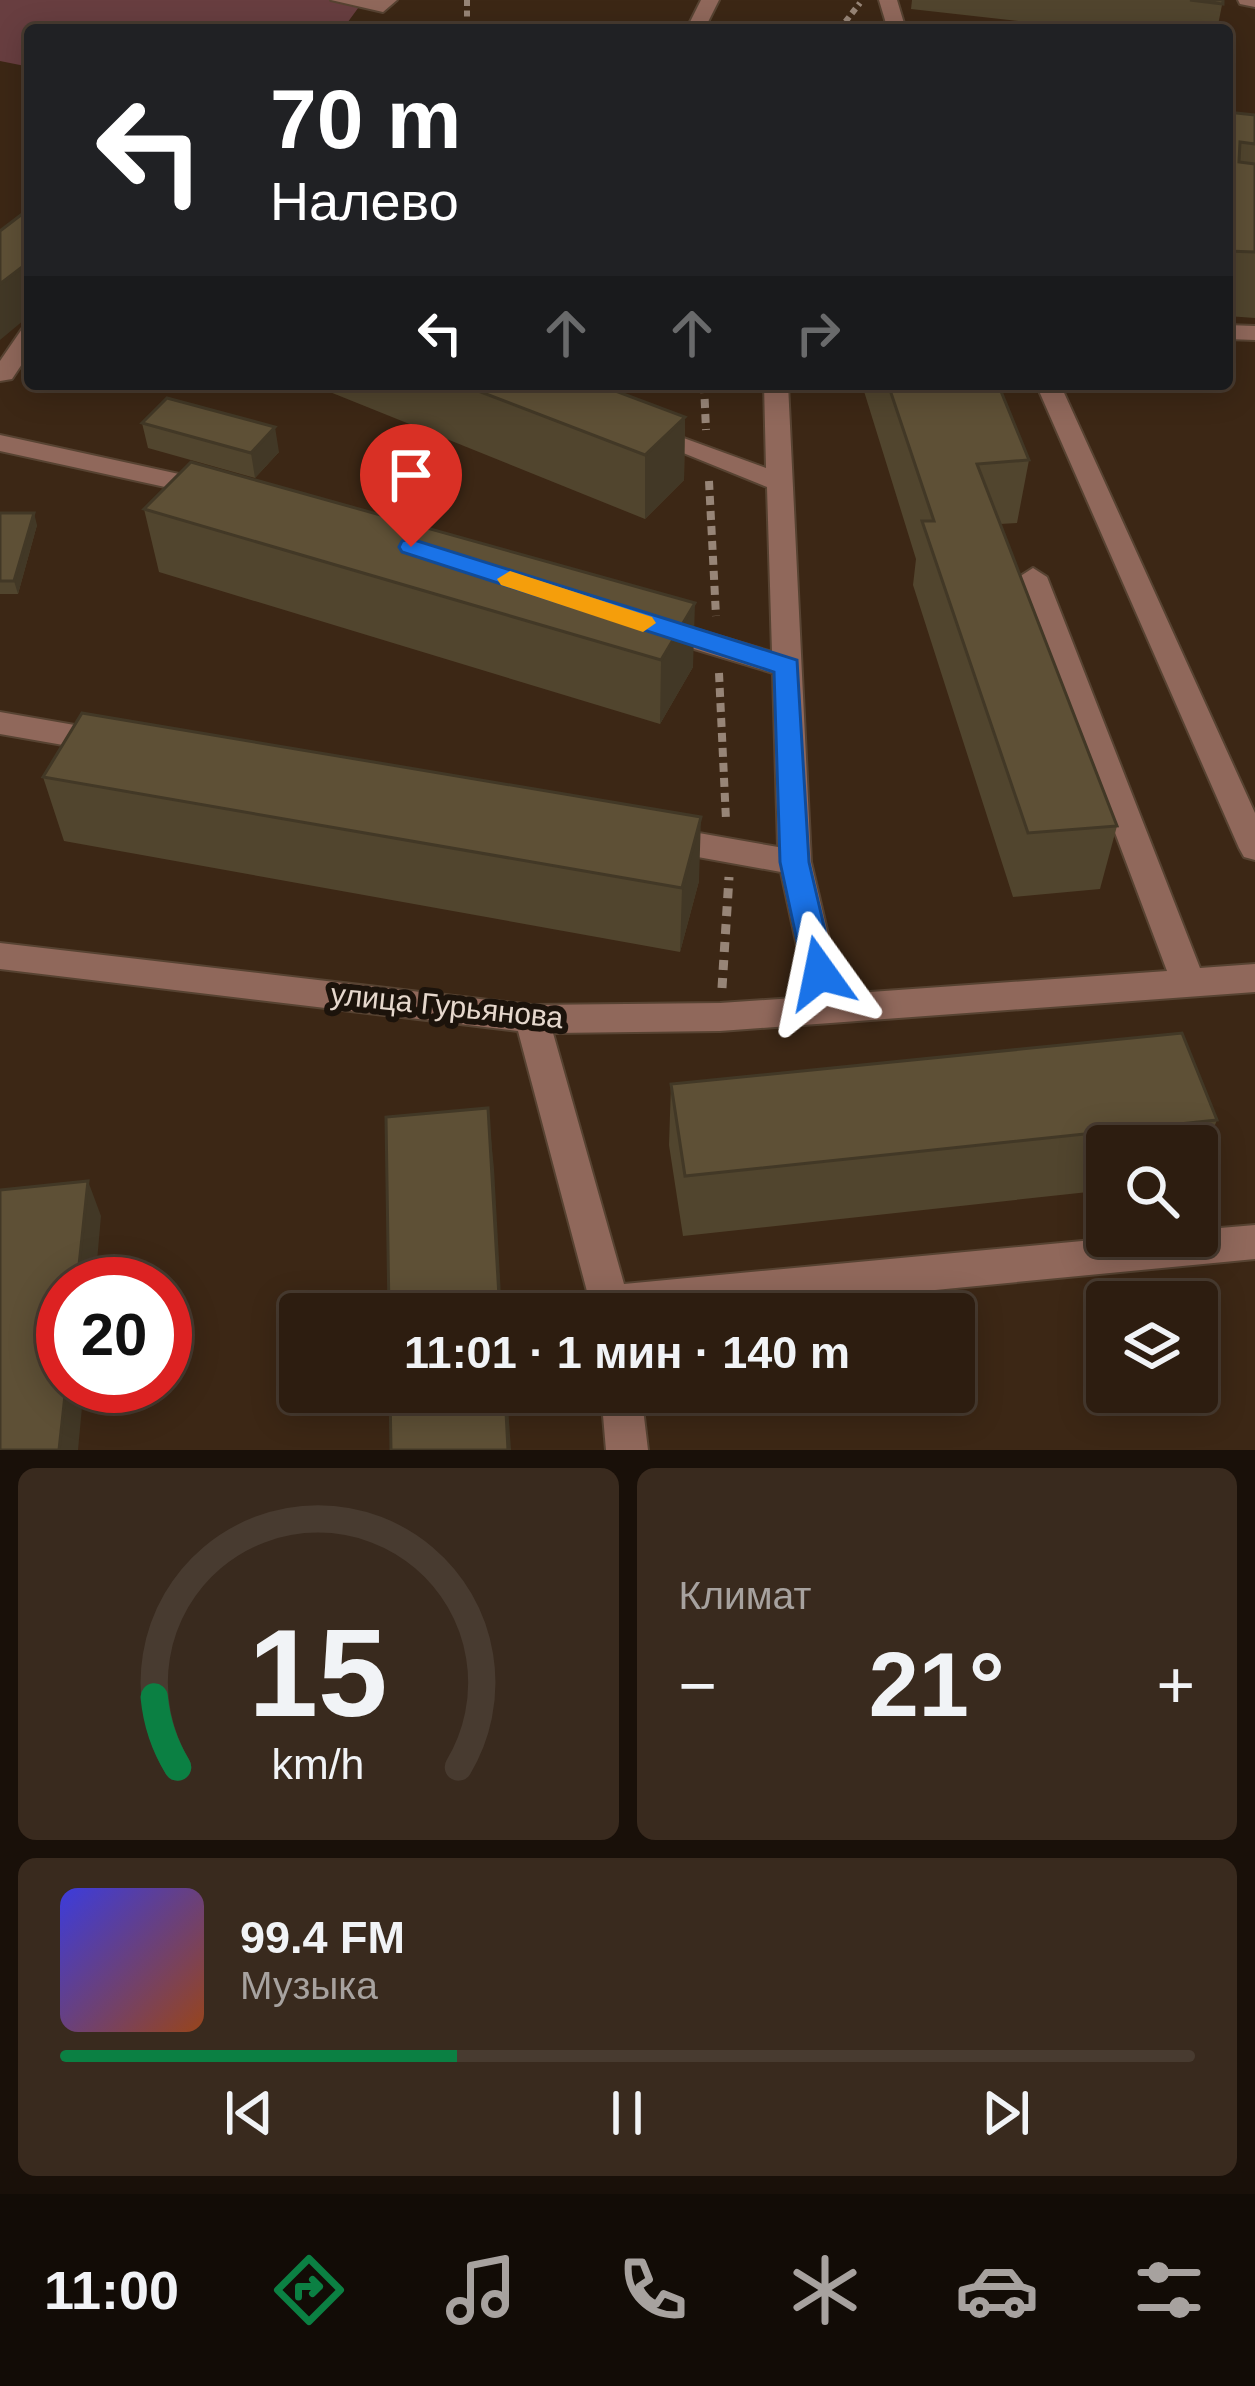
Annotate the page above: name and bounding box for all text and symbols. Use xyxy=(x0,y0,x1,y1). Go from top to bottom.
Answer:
icon: left xyxy=(72,72,228,228)
text: 70 m xyxy=(270,72,461,166)
text: Налево xyxy=(270,171,459,231)
icon: left xyxy=(407,300,473,366)
icon: ahead xyxy=(533,300,599,366)
icon: ahead xyxy=(659,300,725,366)
icon: right xyxy=(785,300,851,366)
pin xyxy=(360,424,462,547)
icon: arrive xyxy=(378,442,444,508)
position arrow xyxy=(757,910,883,1036)
street label: улица Гурьянова xyxy=(329,977,565,1034)
map controls xyxy=(1086,1125,1218,1413)
button: search xyxy=(1086,1125,1218,1257)
speed limit sign: 20 xyxy=(36,1257,192,1413)
button: layers xyxy=(1086,1281,1218,1413)
text: 11:01 · 1 мин · 140 m xyxy=(404,1327,850,1378)
text: Климат xyxy=(679,1574,811,1617)
text: 15 xyxy=(249,1603,388,1742)
text: 21° xyxy=(869,1635,1005,1735)
text: − xyxy=(679,1648,717,1722)
text: + xyxy=(1156,1648,1195,1722)
text: km/h xyxy=(272,1740,365,1788)
text: 99.4 FM xyxy=(240,1912,405,1963)
text: Музыка xyxy=(240,1964,378,2007)
icon: previous xyxy=(216,2080,282,2146)
icon: pause xyxy=(594,2080,660,2146)
icon: next xyxy=(973,2080,1039,2146)
icon: directions xyxy=(267,2248,351,2332)
icon: music xyxy=(439,2248,523,2332)
icon: phone xyxy=(611,2248,695,2332)
icon: climate xyxy=(783,2248,867,2332)
icon: car xyxy=(955,2248,1039,2332)
icon: filters xyxy=(1127,2248,1211,2332)
text: 11:00 xyxy=(44,2260,179,2320)

